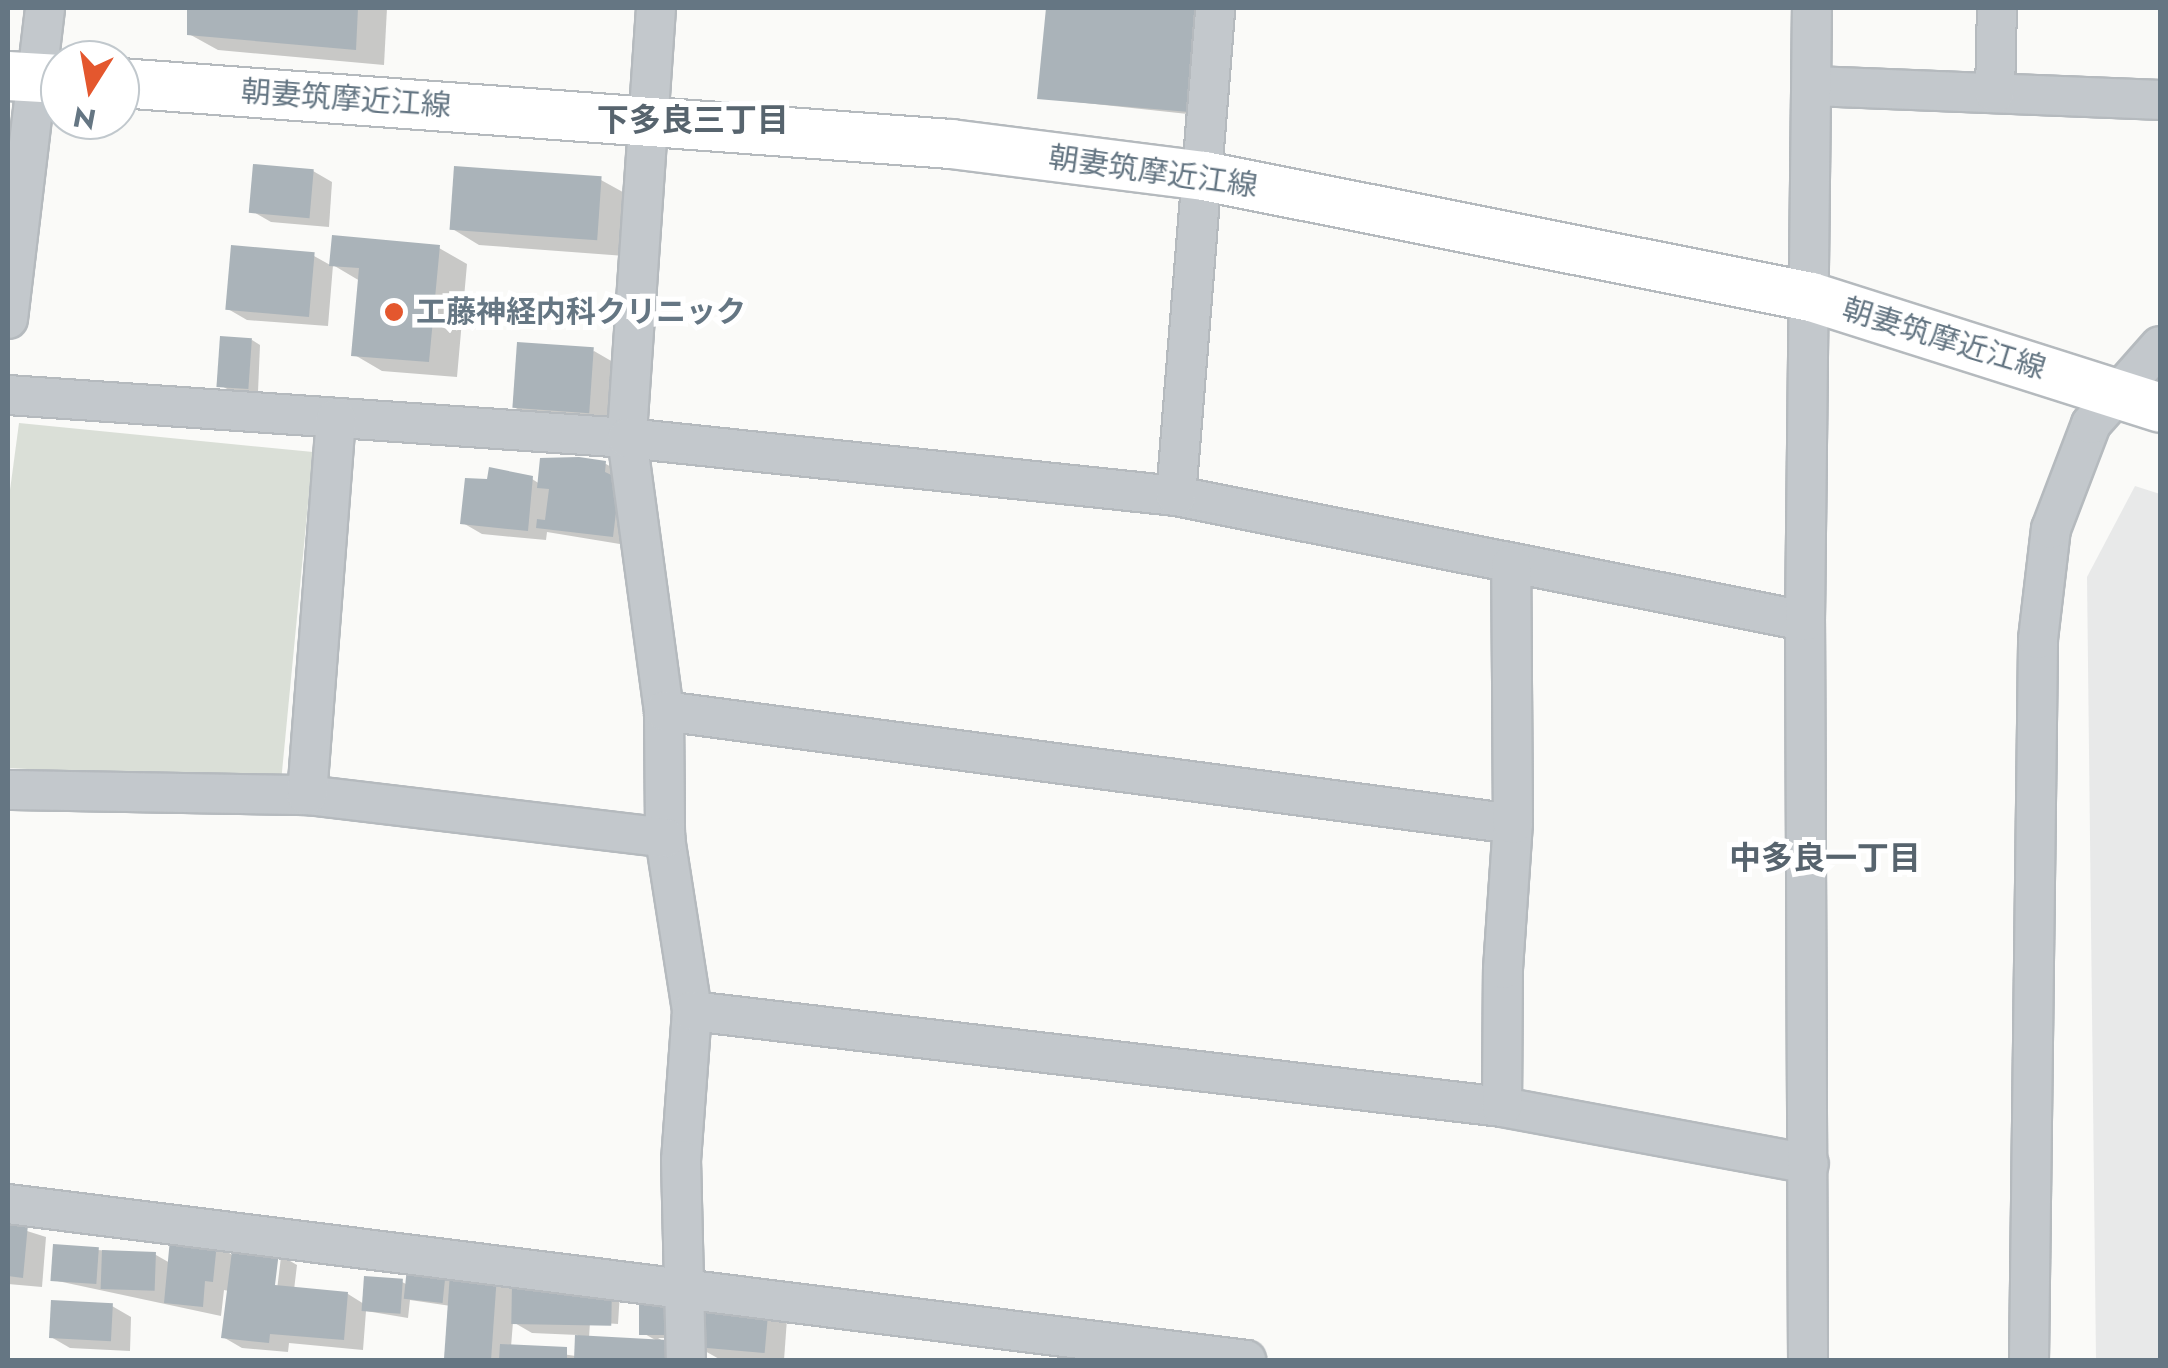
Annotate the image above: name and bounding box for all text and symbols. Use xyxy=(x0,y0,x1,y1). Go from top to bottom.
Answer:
north arrow xyxy=(40,40,140,140)
street label: 朝妻筑摩近江線 xyxy=(240,74,452,124)
text: N xyxy=(70,96,99,140)
district label: 下多良三丁目 xyxy=(597,101,789,139)
street label: 朝妻筑摩近江線 xyxy=(1047,140,1259,204)
street label: 朝妻筑摩近江線 xyxy=(1838,291,2050,387)
place label: 工藤神経内科クリニック xyxy=(416,294,746,330)
marker: 工藤神経内科クリニック xyxy=(381,299,407,325)
district label: 中多良一丁目 xyxy=(1729,839,1921,877)

